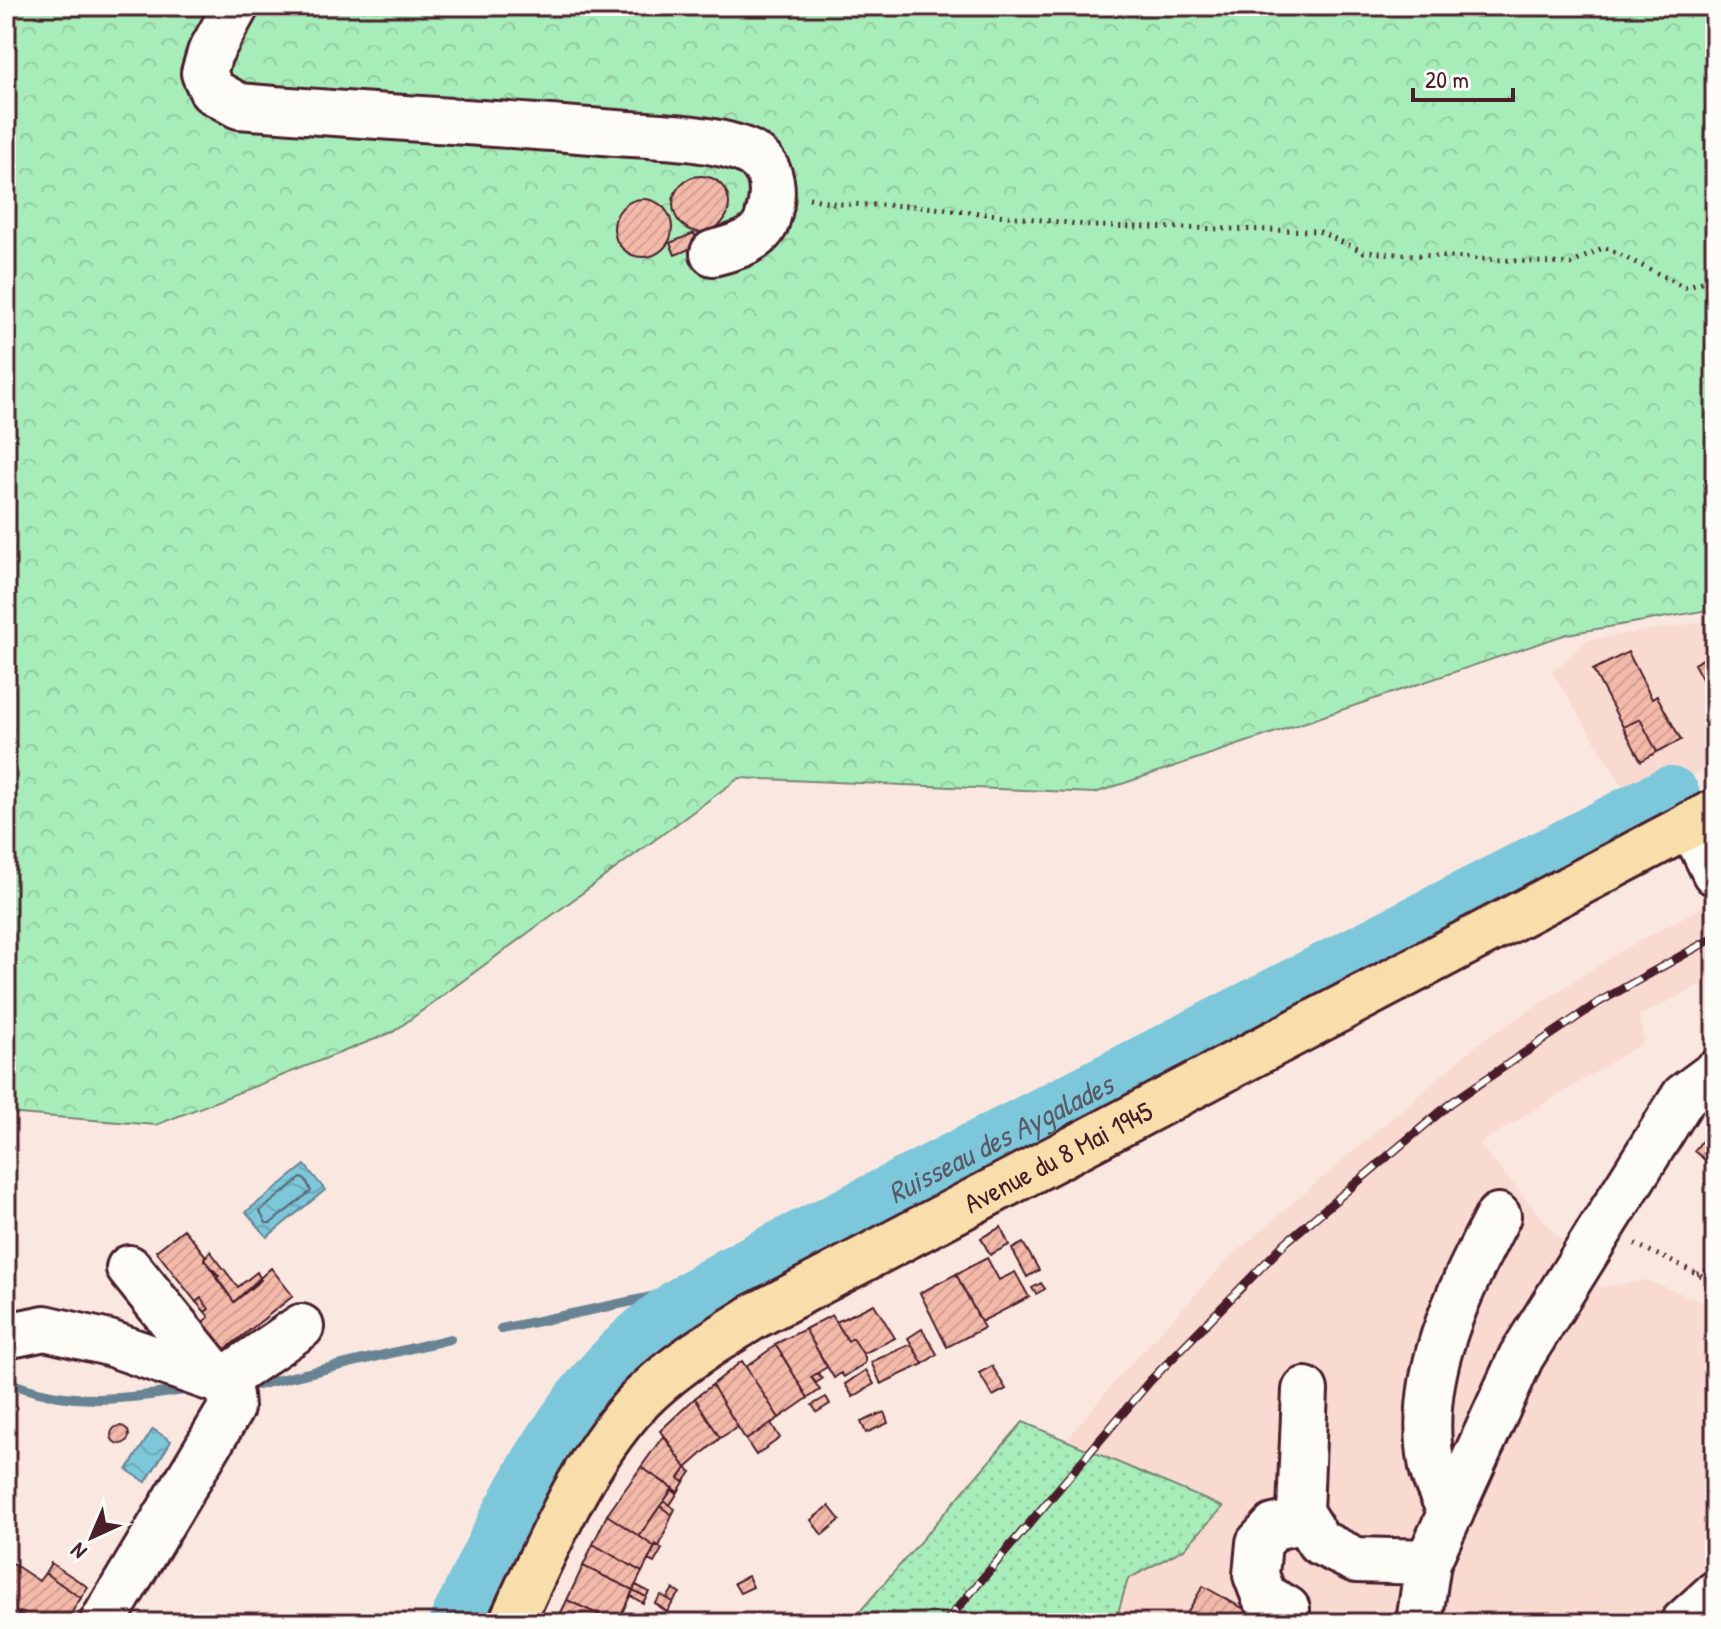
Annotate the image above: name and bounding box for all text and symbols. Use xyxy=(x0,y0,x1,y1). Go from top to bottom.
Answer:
scale bar xyxy=(1413,52,1513,102)
text: 20 m xyxy=(1425,63,1469,95)
water label: Ruisseau des Aygalades xyxy=(881,1063,1121,1212)
street label: Avenue du 8 Mai 1945 xyxy=(957,1092,1159,1222)
north arrow xyxy=(52,1497,132,1577)
text: N xyxy=(63,1536,93,1566)

